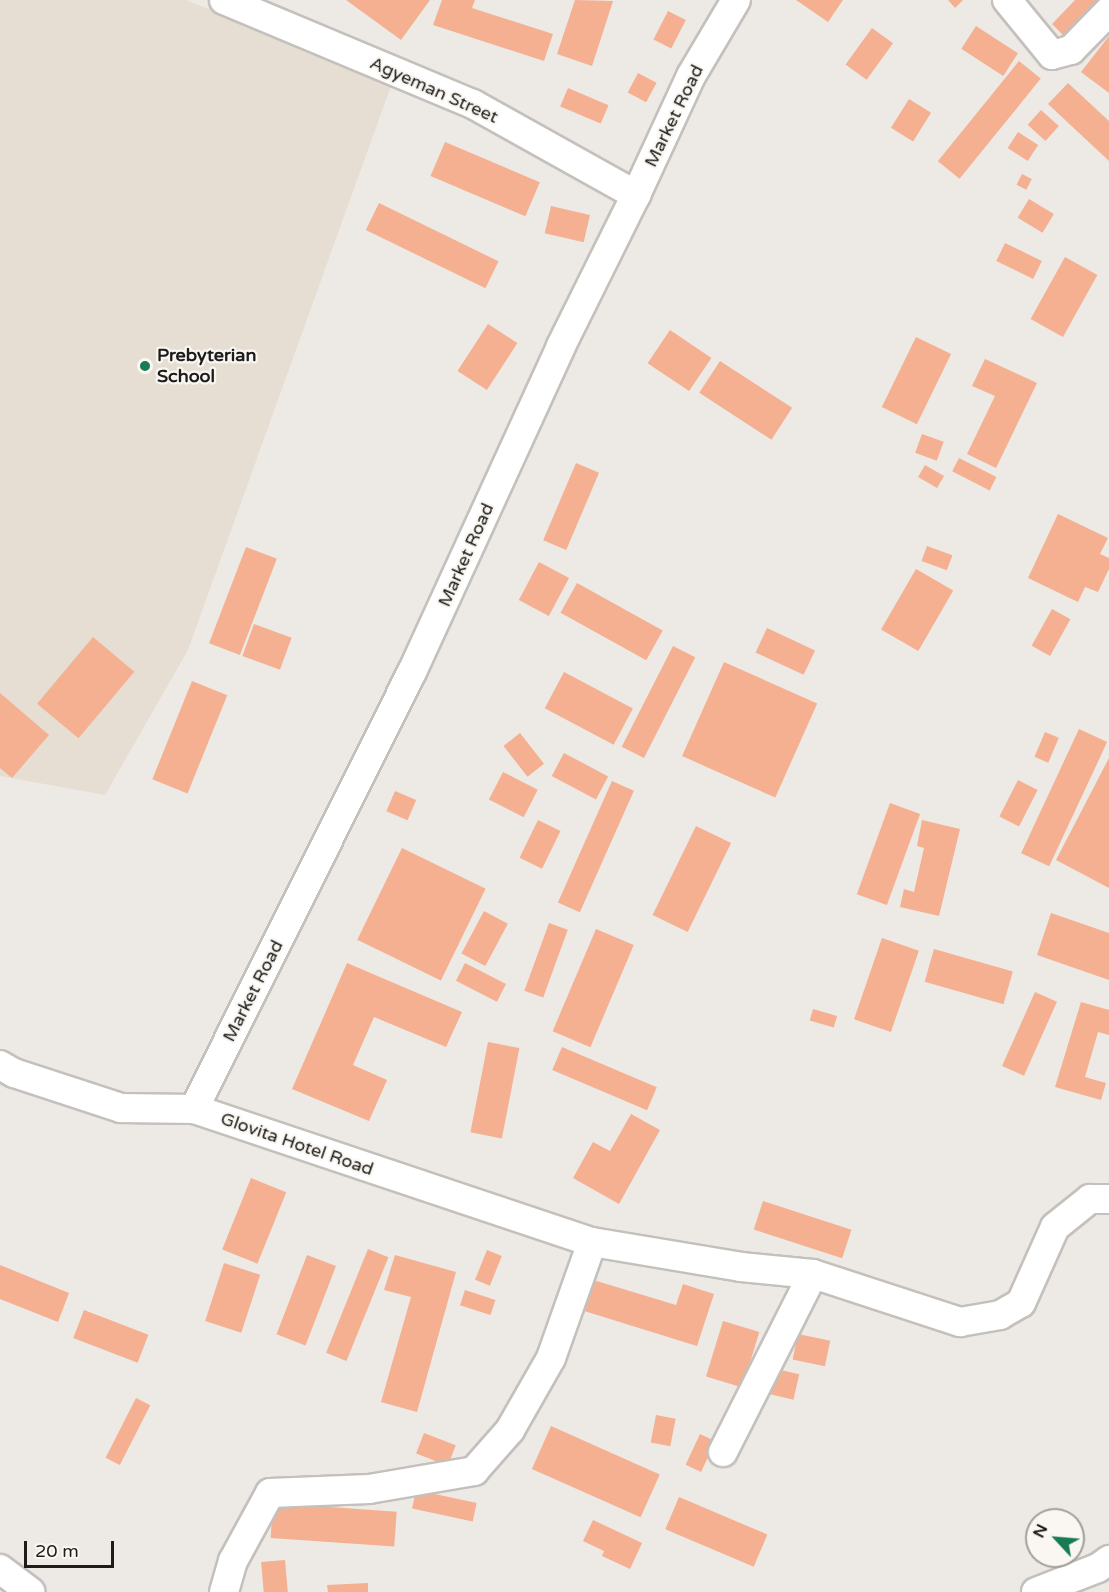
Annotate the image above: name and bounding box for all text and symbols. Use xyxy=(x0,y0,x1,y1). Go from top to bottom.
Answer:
street label: Agyeman Street xyxy=(367,52,501,128)
street label: Market Road xyxy=(640,61,708,171)
place label: Prebyterian School xyxy=(157,345,256,388)
marker: Prebyterian School xyxy=(138,359,152,373)
street label: Market Road xyxy=(434,500,498,610)
street label: Market Road xyxy=(218,937,288,1045)
street label: Glovita Hotel Road xyxy=(218,1108,376,1180)
north arrow xyxy=(1025,1508,1085,1568)
text: N xyxy=(1029,1521,1052,1541)
scale bar xyxy=(27,1529,117,1567)
text: 20 m xyxy=(35,1540,79,1562)

